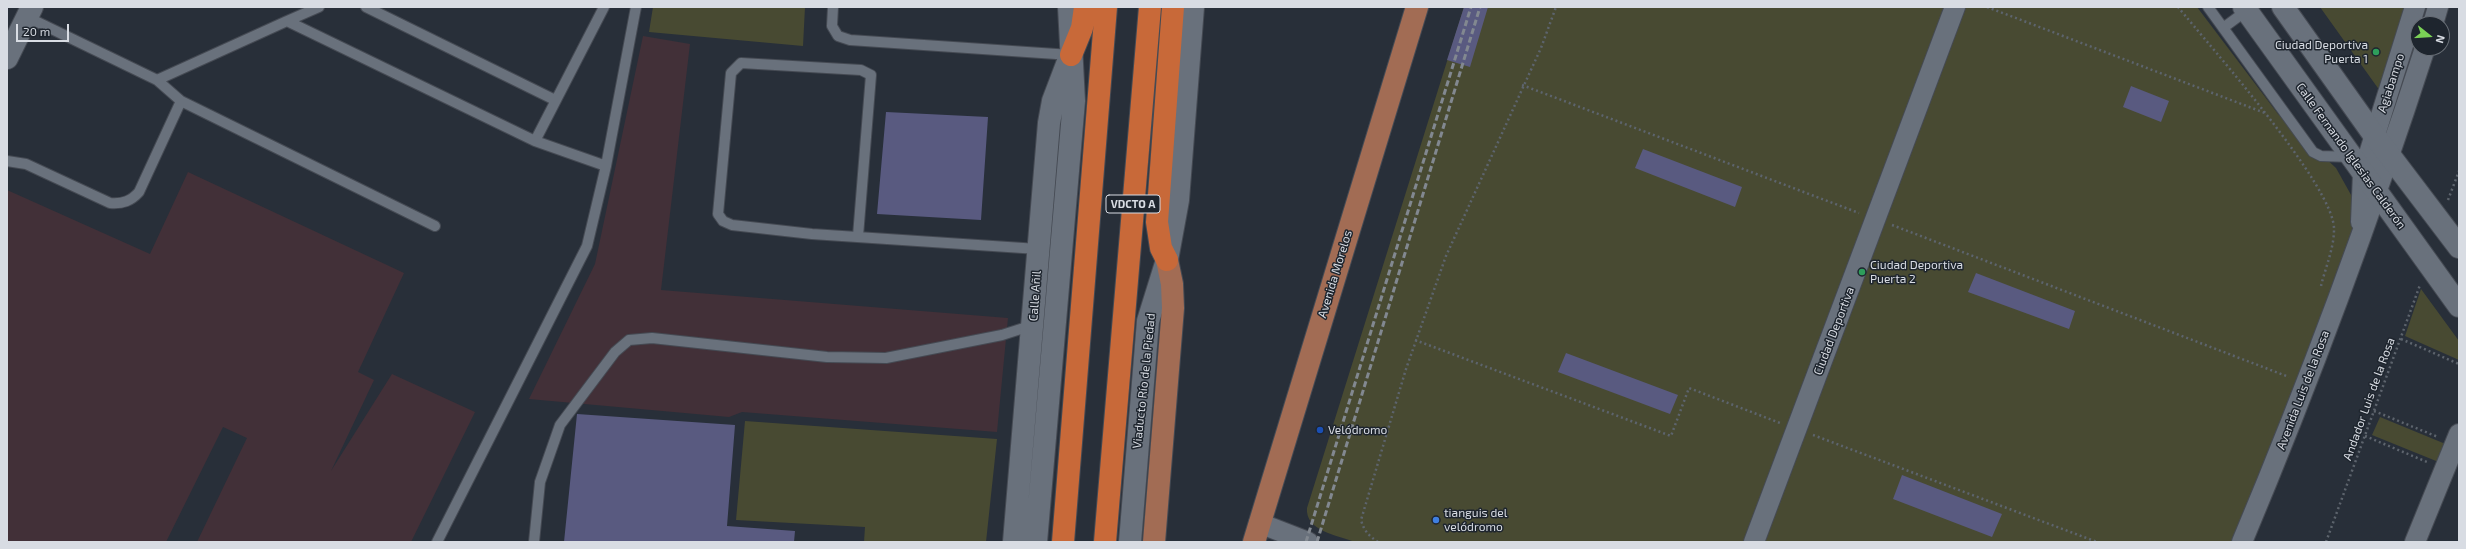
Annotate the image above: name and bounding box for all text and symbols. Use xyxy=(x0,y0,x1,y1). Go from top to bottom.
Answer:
scale bar xyxy=(18,16,71,42)
north arrow xyxy=(2410,16,2450,56)
text: 20 m xyxy=(23,24,50,38)
text: N xyxy=(2434,34,2448,45)
place label: Ciudad Deportiva Puerta 1 xyxy=(2275,38,2368,66)
marker: Ciudad Deportiva Puerta 1 xyxy=(2371,47,2381,57)
street label: Agiabampo xyxy=(2375,52,2407,114)
street label: Calle Fernando Iglesias Calderón xyxy=(2293,80,2409,232)
road number: VDCTO A xyxy=(1106,195,1160,213)
street label: Avenida Morelos xyxy=(1315,228,1355,320)
place label: Ciudad Deportiva Puerta 2 xyxy=(1870,258,1963,286)
marker: Ciudad Deportiva Puerta 2 xyxy=(1857,267,1867,277)
street label: Calle Añil xyxy=(1026,270,1044,322)
street label: Ciudad Deportiva xyxy=(1811,285,1857,377)
street label: Viaducto Río de la Piedad xyxy=(1130,313,1158,449)
street label: Avenida Luis de la Rosa xyxy=(2274,328,2332,452)
street label: Andador Luis de la Rosa xyxy=(2340,336,2398,462)
place label: Velódromo xyxy=(1328,423,1387,437)
marker: Velódromo xyxy=(1315,425,1325,435)
place label: tianguis del velódromo xyxy=(1444,506,1507,534)
marker: tianguis del velódromo xyxy=(1431,515,1441,525)

